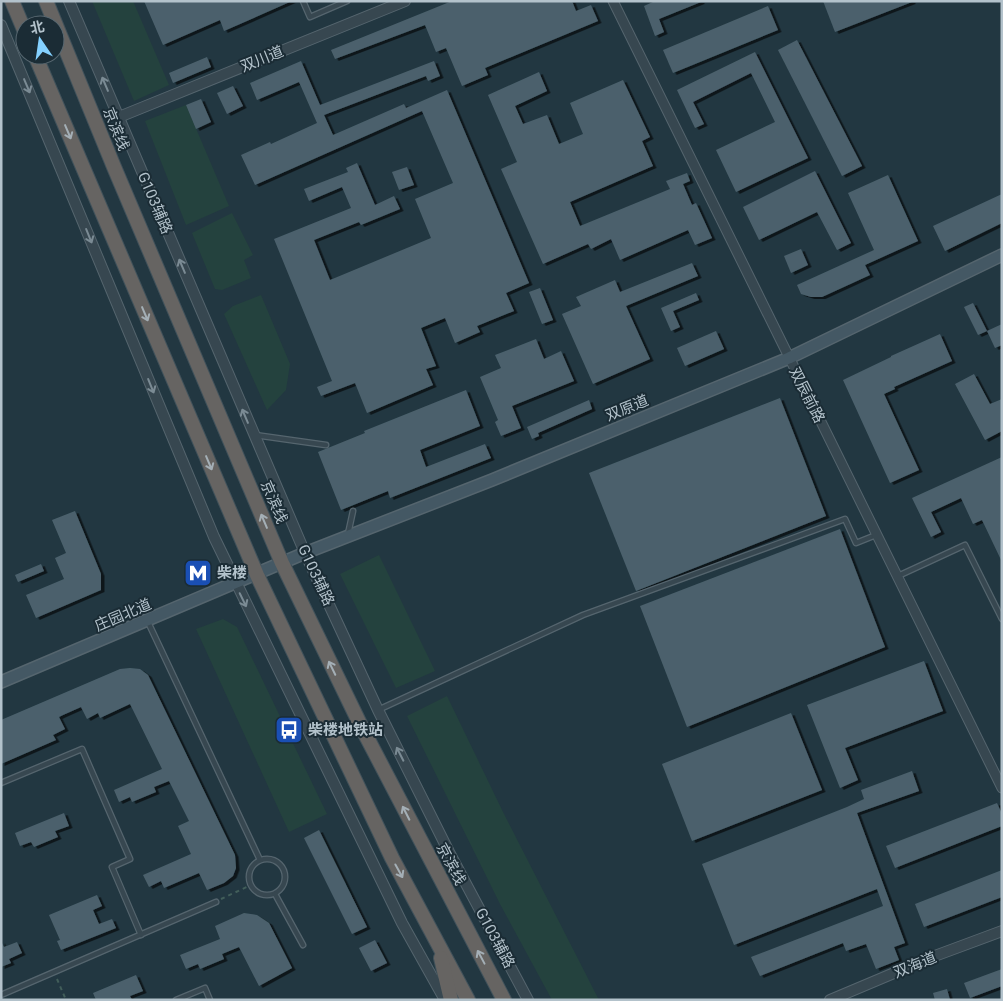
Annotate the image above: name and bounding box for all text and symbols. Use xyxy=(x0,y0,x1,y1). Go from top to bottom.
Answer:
north arrow xyxy=(15,15,65,65)
text: 北 xyxy=(28,18,46,37)
street label: 双川道 xyxy=(238,42,286,76)
one-way arrow xyxy=(99,77,108,92)
one-way arrow xyxy=(23,78,33,93)
street label: 京滨线 xyxy=(99,105,133,153)
one-way arrow xyxy=(63,124,73,139)
street label: G103辅路 xyxy=(134,169,176,237)
one-way arrow xyxy=(85,228,95,243)
one-way arrow xyxy=(177,259,186,274)
one-way arrow xyxy=(141,306,151,321)
street label: 双辰前路 xyxy=(785,364,829,426)
one-way arrow xyxy=(147,378,157,393)
street label: 双原道 xyxy=(603,391,651,425)
one-way arrow xyxy=(240,409,250,424)
one-way arrow xyxy=(205,455,214,470)
street label: 京滨线 xyxy=(257,478,291,526)
one-way arrow xyxy=(258,514,268,529)
street label: G103辅路 xyxy=(294,542,338,608)
metro station icon: 柴楼 xyxy=(183,558,213,588)
place label: 柴楼 xyxy=(217,564,247,582)
one-way arrow xyxy=(239,592,248,607)
street label: 庄园北道 xyxy=(92,595,154,635)
one-way arrow xyxy=(327,661,336,676)
bus stop icon: 柴楼地铁站 xyxy=(274,715,304,745)
place label: 柴楼地铁站 xyxy=(308,721,383,739)
one-way arrow xyxy=(395,747,405,762)
one-way arrow xyxy=(401,806,410,821)
street label: 京滨线 xyxy=(432,840,470,888)
one-way arrow xyxy=(394,863,404,878)
street label: G103辅路 xyxy=(472,905,518,971)
street label: 双海道 xyxy=(891,948,939,982)
one-way arrow xyxy=(476,950,486,964)

